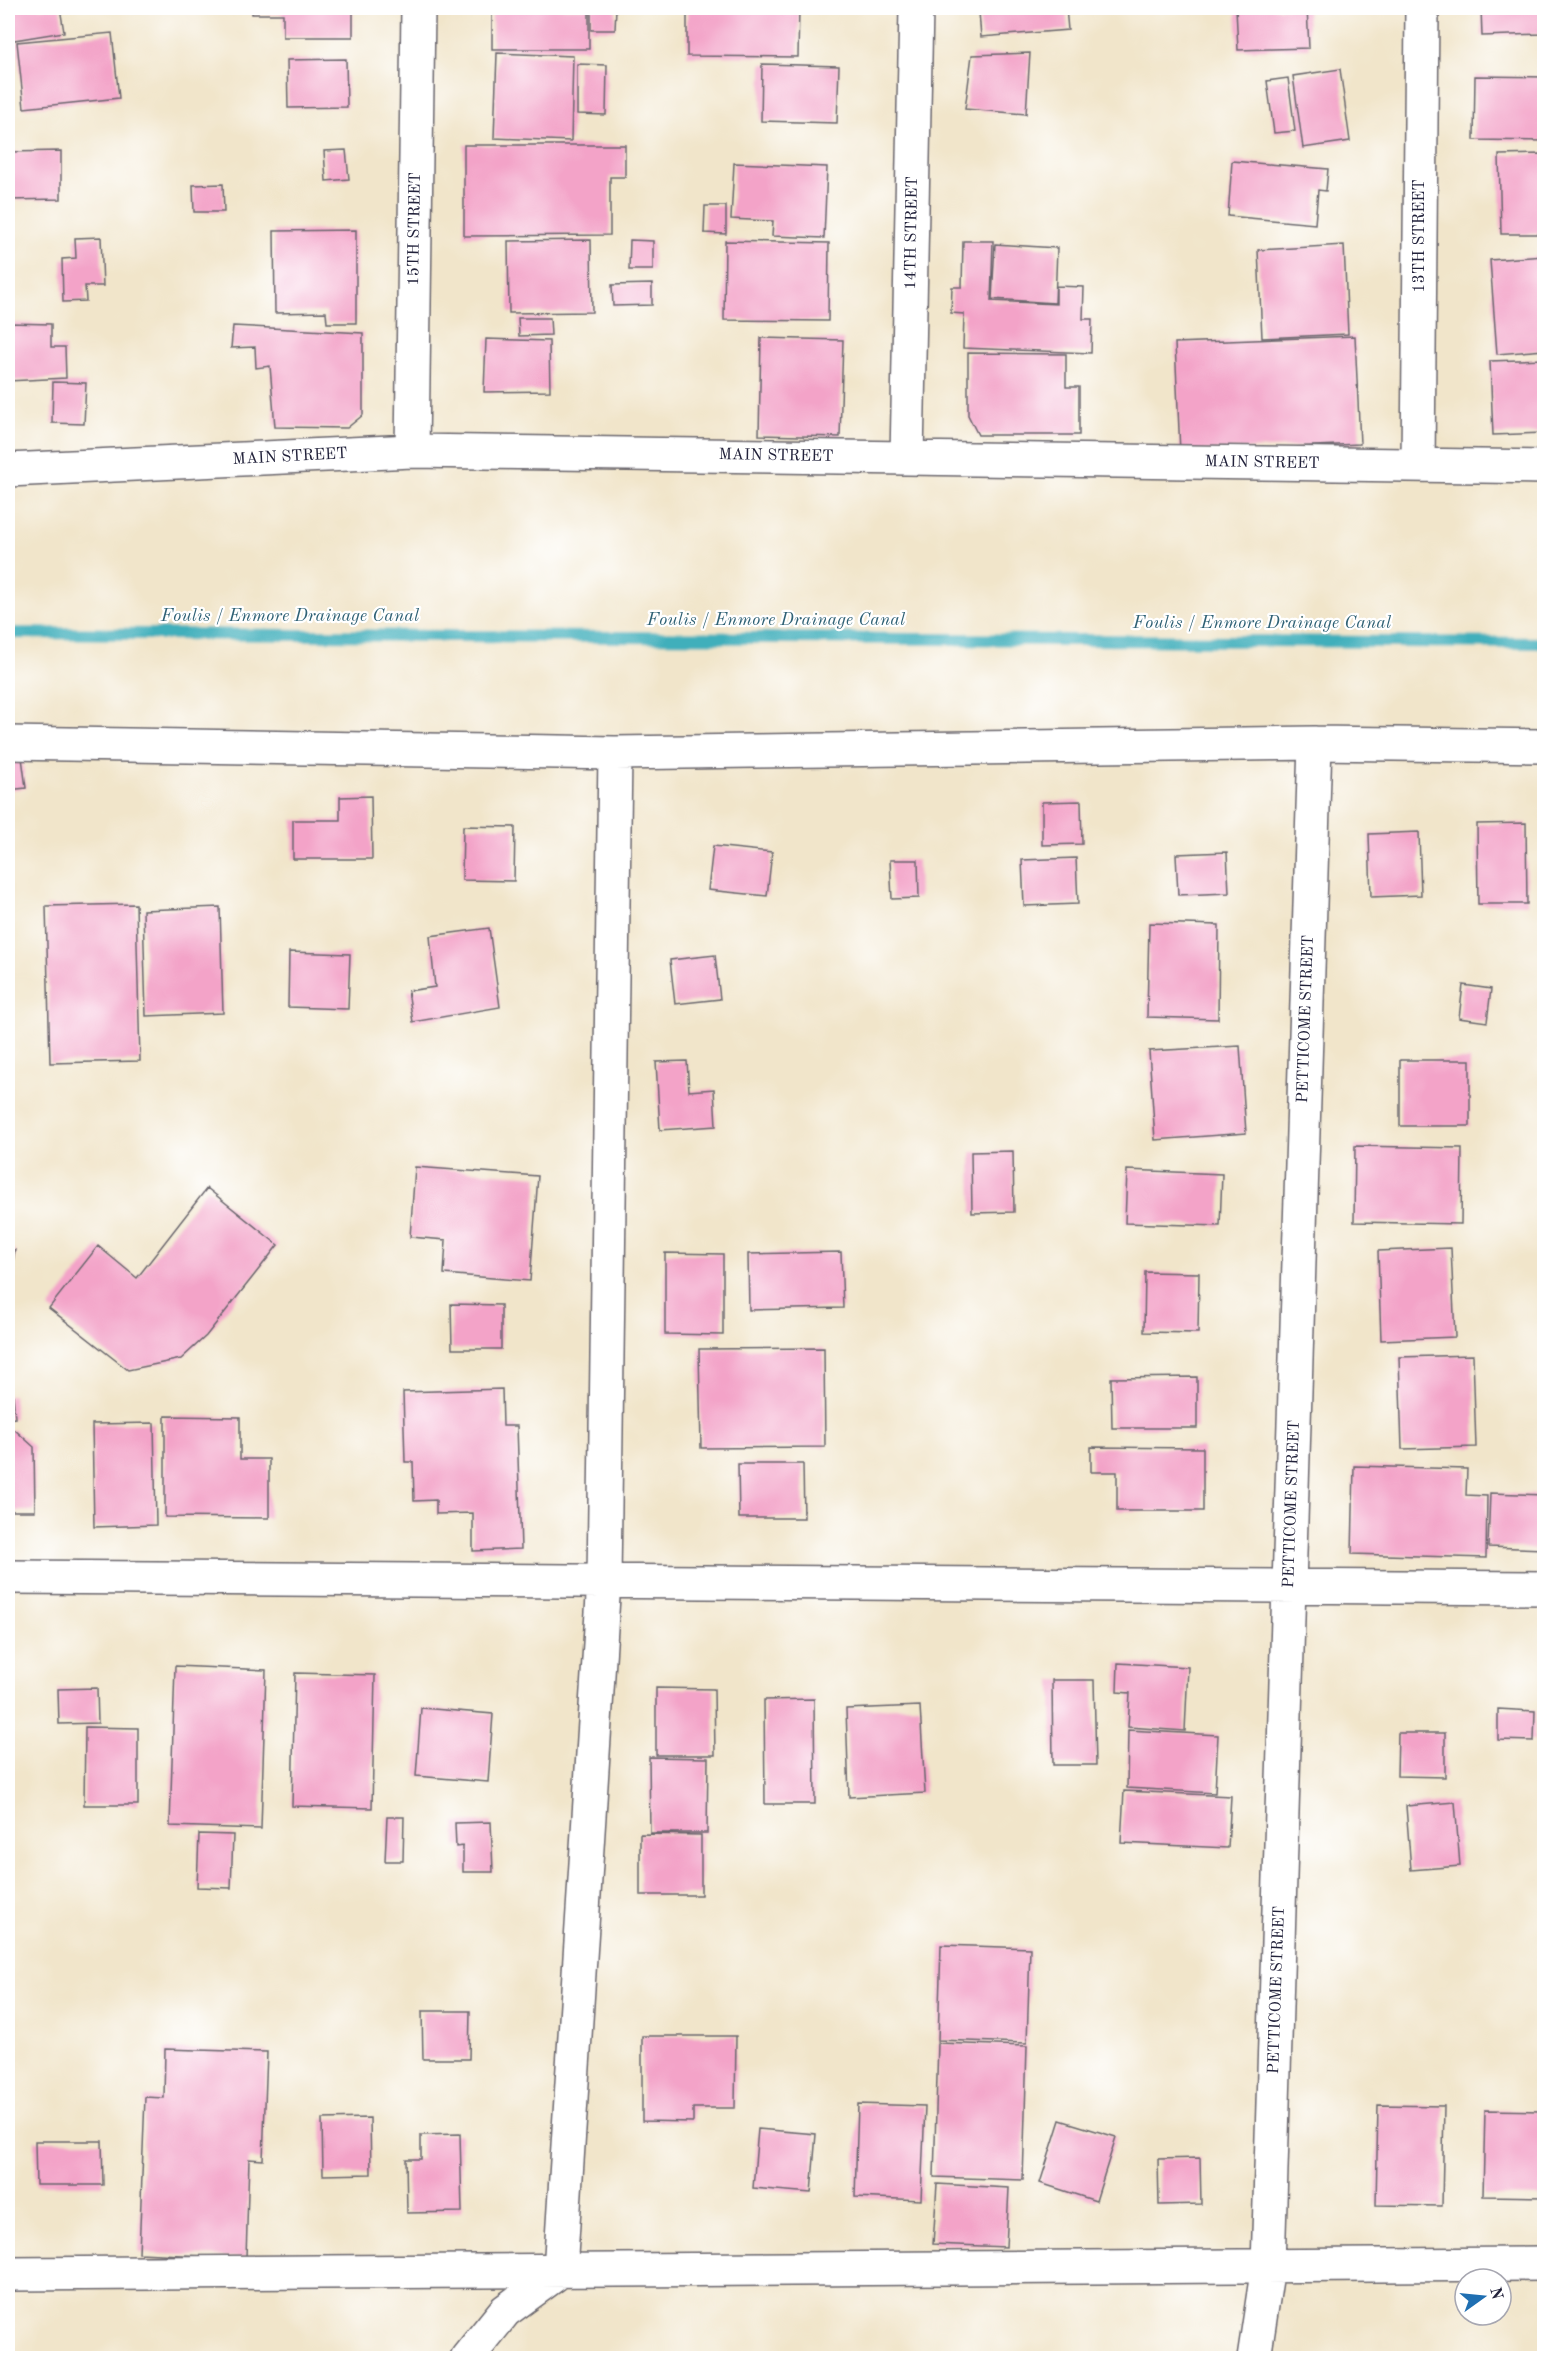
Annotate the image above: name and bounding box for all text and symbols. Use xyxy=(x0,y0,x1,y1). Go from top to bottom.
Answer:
street label: 15TH STREET xyxy=(406,172,424,286)
street label: 14TH STREET xyxy=(903,176,921,290)
street label: 13TH STREET xyxy=(1412,179,1428,293)
street label: MAIN STREET xyxy=(232,446,348,468)
street label: MAIN STREET xyxy=(718,447,834,465)
street label: MAIN STREET xyxy=(1204,454,1320,472)
water label: Foulis / Enmore Drainage Canal xyxy=(160,607,420,625)
water label: Foulis / Enmore Drainage Canal xyxy=(646,611,906,629)
water label: Foulis / Enmore Drainage Canal xyxy=(1132,614,1392,632)
street label: PETTICOME STREET xyxy=(1295,935,1317,1103)
street label: PETTICOME STREET xyxy=(1281,1420,1303,1588)
street label: PETTICOME STREET xyxy=(1266,1906,1288,2074)
north arrow xyxy=(1453,2267,1513,2327)
text: N xyxy=(1486,2286,1505,2302)

